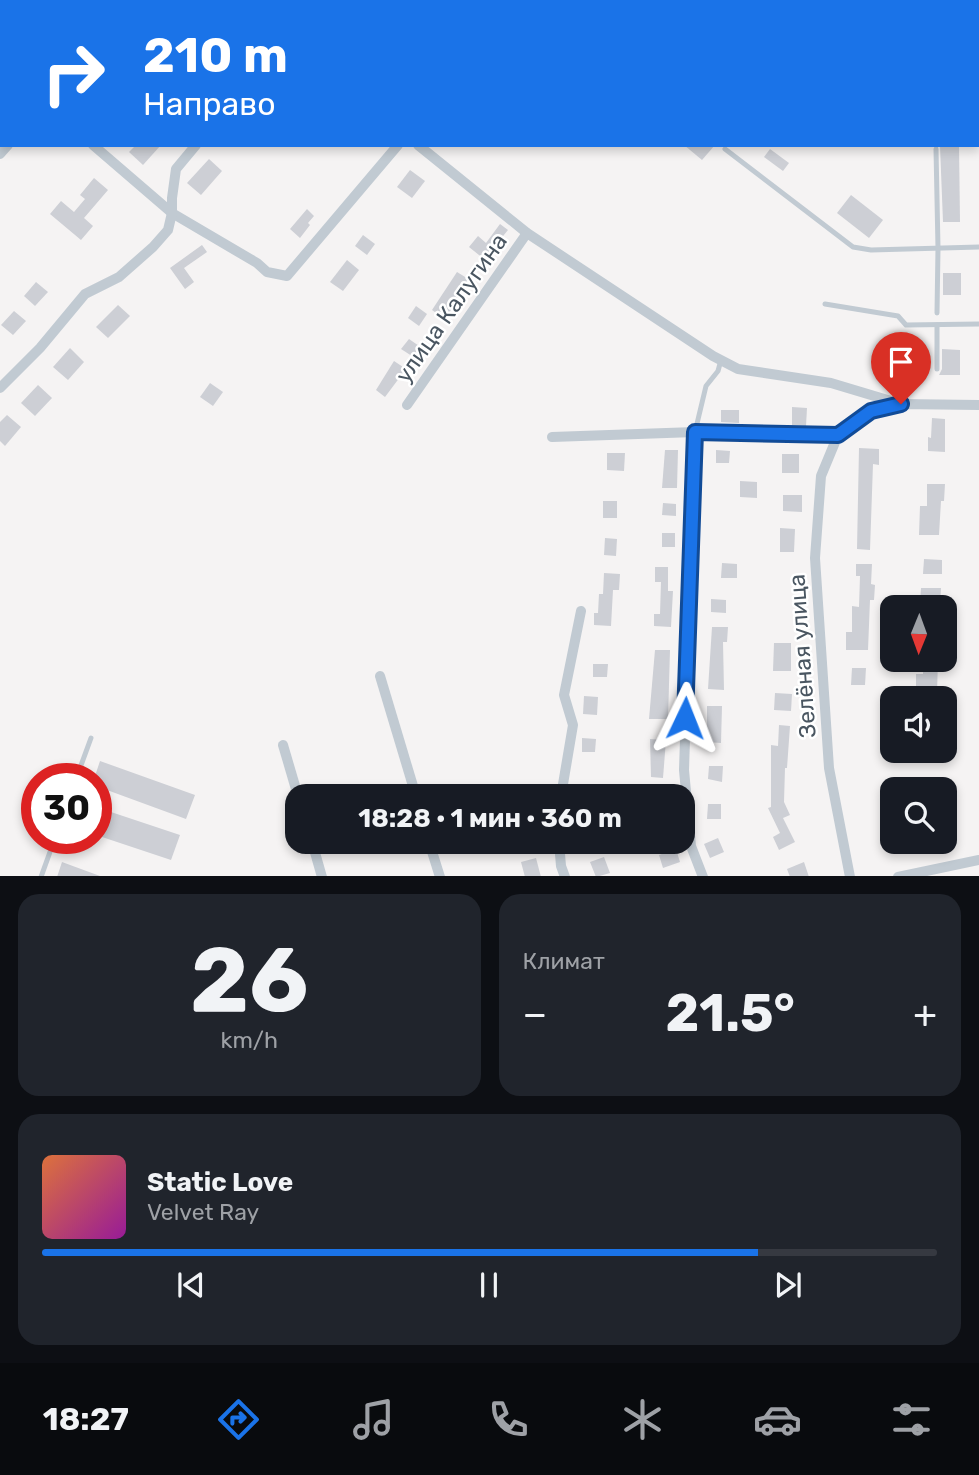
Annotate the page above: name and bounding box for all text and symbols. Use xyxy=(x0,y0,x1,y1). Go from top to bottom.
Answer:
text: 210 m xyxy=(143,26,288,84)
icon: right xyxy=(28,28,119,119)
text: Направо xyxy=(143,85,276,123)
street label: улица Калугина xyxy=(389,228,513,388)
pin xyxy=(871,332,931,404)
icon: arrive xyxy=(882,343,920,381)
street label: Зелёная улица xyxy=(782,573,822,739)
north arrow xyxy=(880,595,957,672)
map controls xyxy=(880,595,957,854)
position arrow xyxy=(648,681,722,755)
button: sound xyxy=(880,686,957,763)
speed limit sign: 30 xyxy=(21,763,112,854)
button: search xyxy=(880,777,957,854)
text: 18:28 · 1 мин · 360 m xyxy=(358,803,622,834)
text: 26 xyxy=(190,926,308,1034)
text: Климат xyxy=(523,947,605,975)
text: 21.5° xyxy=(666,982,795,1044)
text: − xyxy=(523,991,547,1037)
text: + xyxy=(913,991,937,1037)
text: km/h xyxy=(221,1026,278,1054)
text: Static Love xyxy=(147,1167,293,1198)
text: Velvet Ray xyxy=(147,1198,259,1226)
icon: previous xyxy=(172,1266,210,1304)
icon: pause xyxy=(470,1266,508,1304)
icon: next xyxy=(769,1266,807,1304)
icon: directions xyxy=(214,1395,263,1444)
icon: music xyxy=(349,1395,398,1444)
icon: phone xyxy=(484,1395,533,1444)
icon: climate xyxy=(618,1395,667,1444)
icon: car xyxy=(753,1395,802,1444)
icon: filters xyxy=(887,1395,936,1444)
text: 18:27 xyxy=(43,1400,129,1438)

